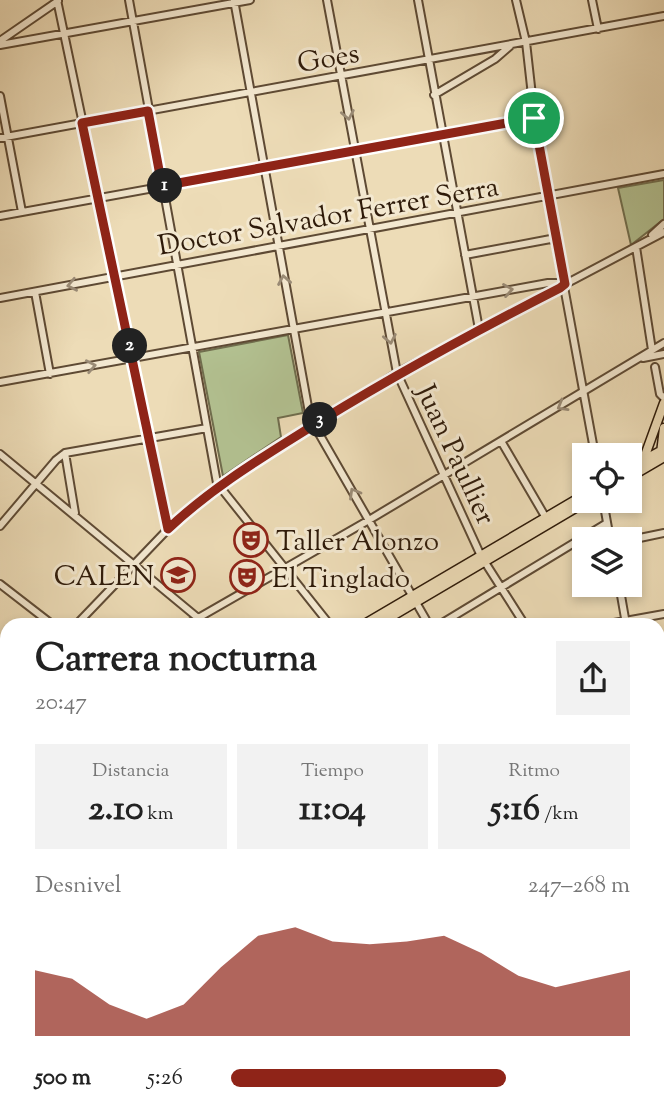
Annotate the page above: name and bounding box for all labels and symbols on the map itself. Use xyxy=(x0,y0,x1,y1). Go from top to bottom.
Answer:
street label: Goes xyxy=(294,35,363,85)
pin xyxy=(504,88,564,148)
one-way arrow xyxy=(340,109,355,121)
pin: 1 xyxy=(148,168,182,204)
street label: Doctor Salvador Ferrer Serra xyxy=(155,168,502,268)
one-way arrow xyxy=(277,274,292,286)
one-way arrow xyxy=(66,276,78,291)
one-way arrow xyxy=(502,283,514,298)
pin: 2 xyxy=(113,328,148,364)
one-way arrow xyxy=(382,333,397,345)
one-way arrow xyxy=(85,359,97,374)
street label: Juan Paullier xyxy=(403,377,504,532)
one-way arrow xyxy=(556,398,569,411)
pin: 3 xyxy=(302,402,338,438)
one-way arrow xyxy=(349,488,362,501)
theatre icon: Taller Alonzo xyxy=(232,521,270,559)
place label: Taller Alonzo xyxy=(276,523,439,563)
school or university icon: CALEN xyxy=(159,556,197,594)
place label: CALEN xyxy=(54,558,154,598)
theatre icon: El Tinglado xyxy=(228,558,266,596)
place label: El Tinglado xyxy=(272,560,410,600)

